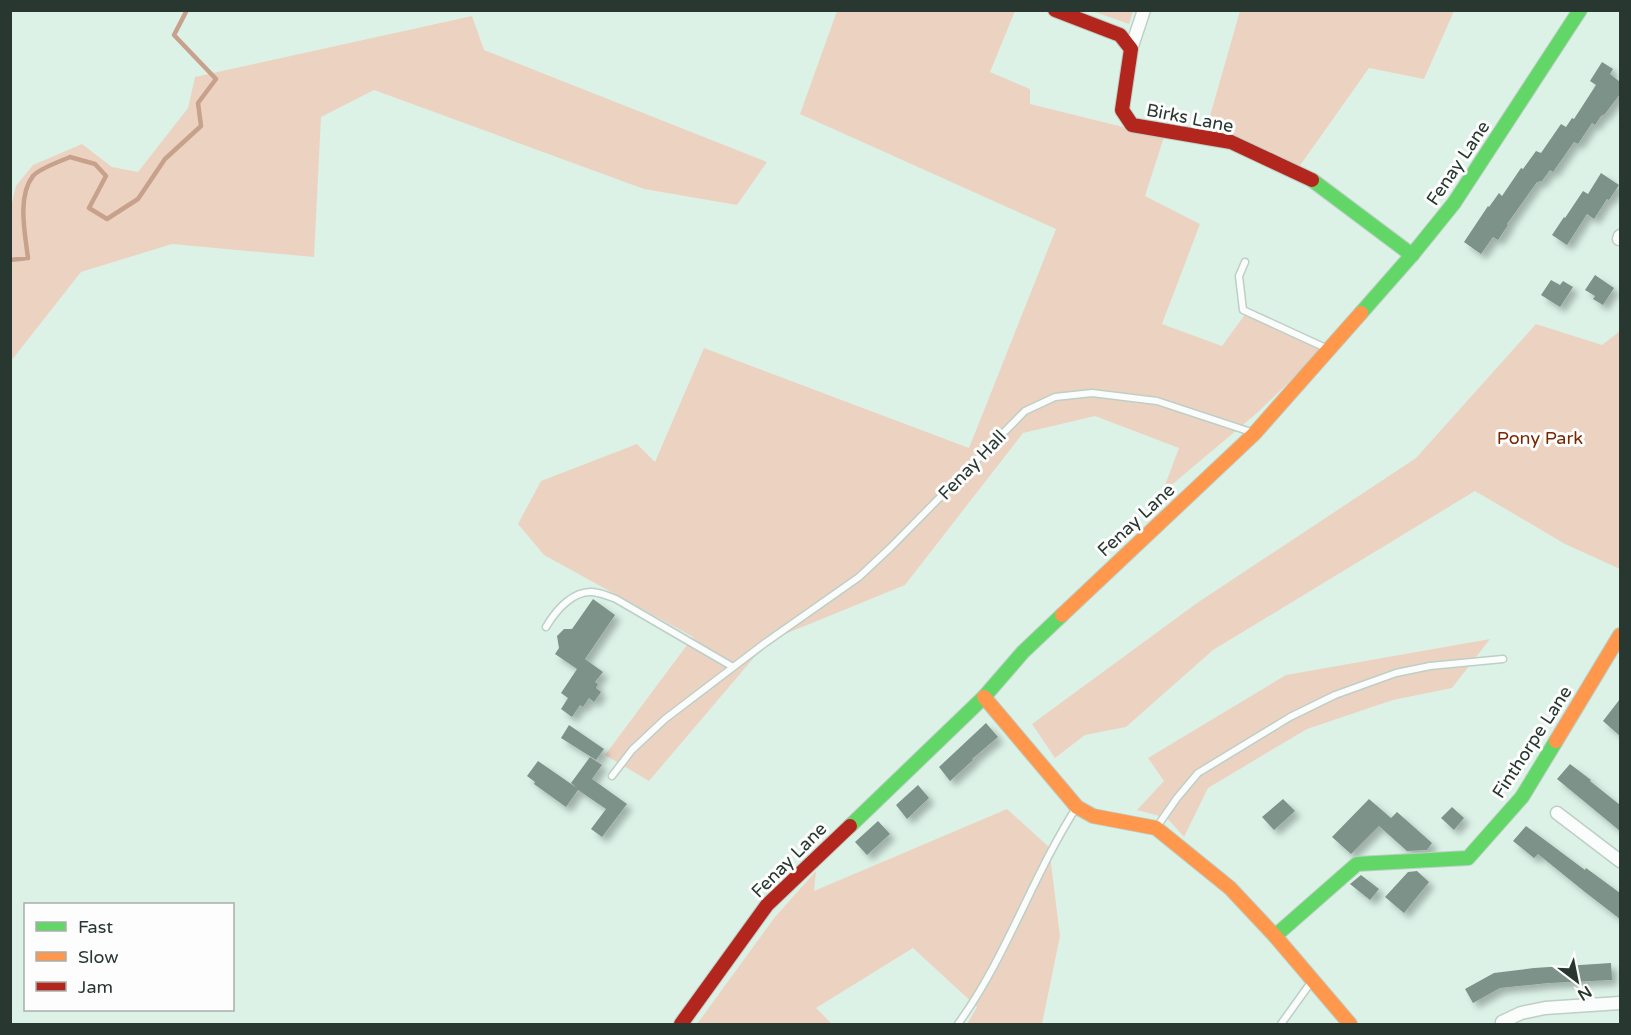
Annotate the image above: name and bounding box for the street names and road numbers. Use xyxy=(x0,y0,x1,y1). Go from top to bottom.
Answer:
street label: Birks Lane xyxy=(1145,99,1235,137)
street label: Fenay Lane xyxy=(1422,117,1494,209)
street label: Fenay Hall xyxy=(933,426,1011,504)
street label: Fenay Lane xyxy=(1093,479,1179,561)
street label: Finthorpe Lane xyxy=(1488,682,1576,802)
street label: Fenay Lane xyxy=(747,818,831,902)

